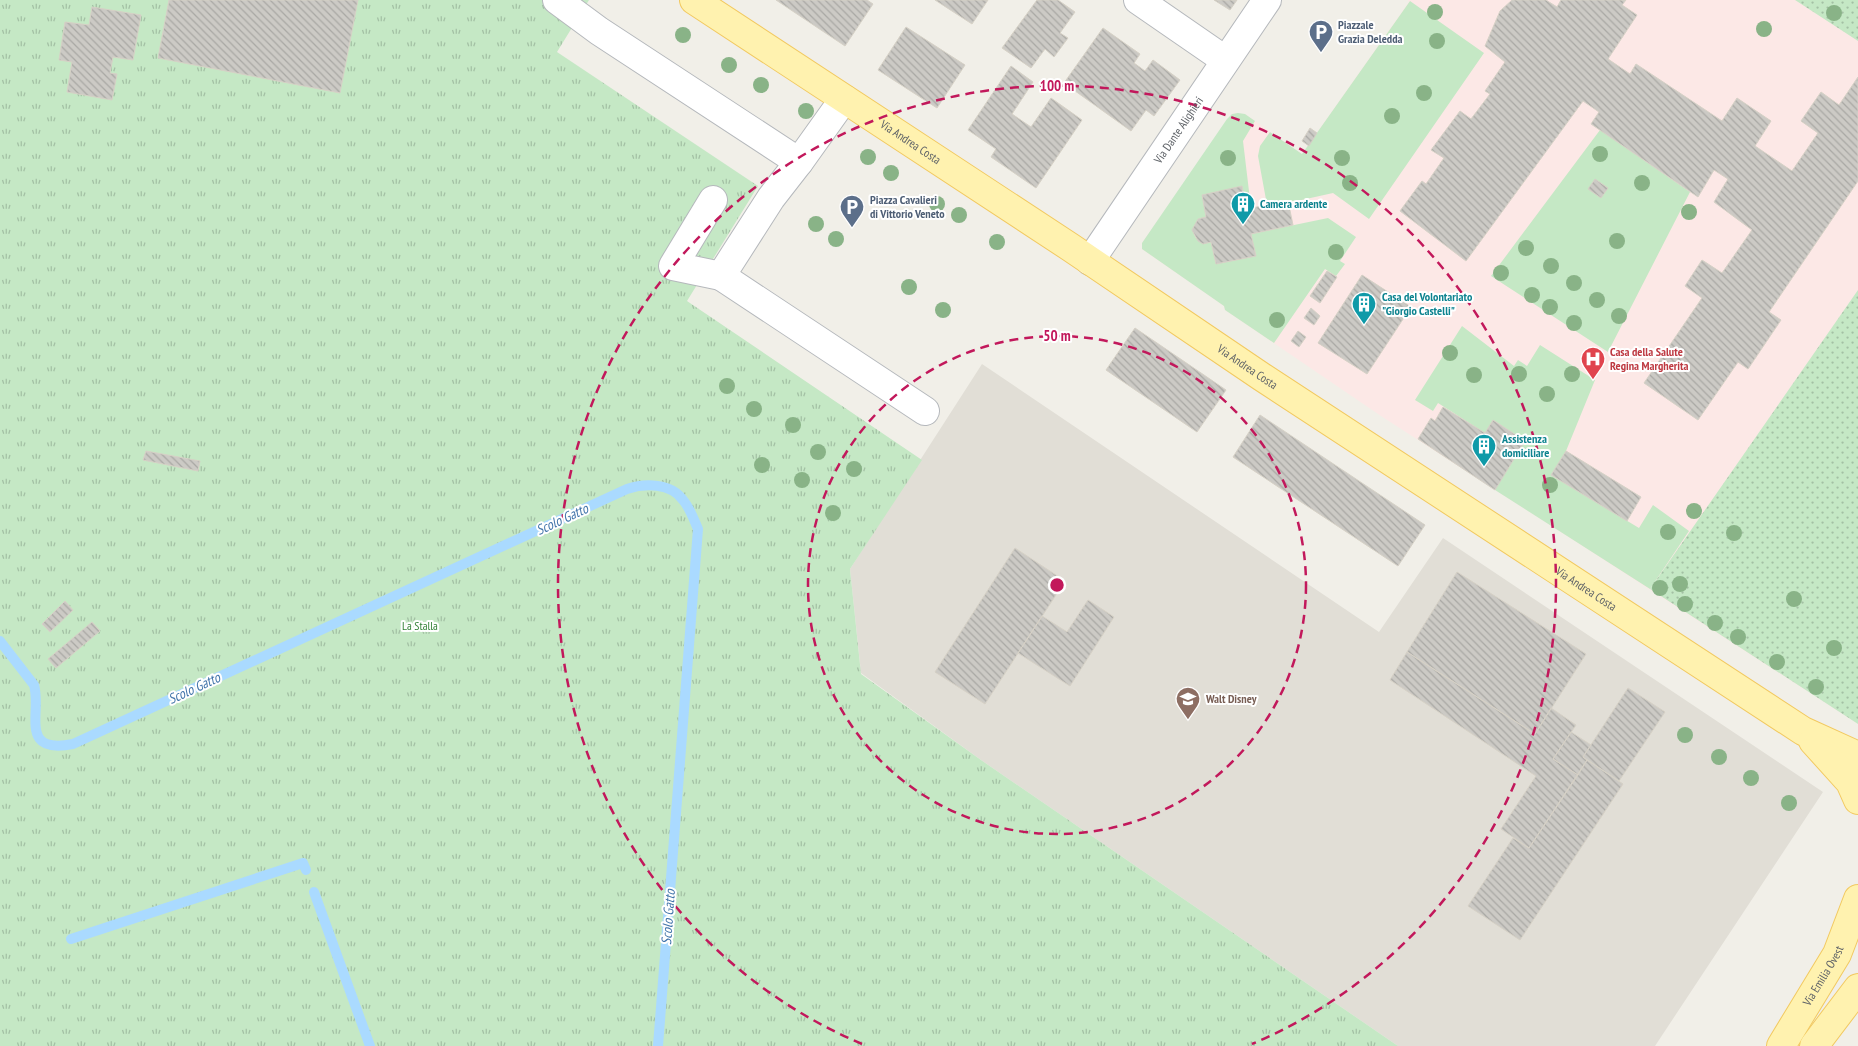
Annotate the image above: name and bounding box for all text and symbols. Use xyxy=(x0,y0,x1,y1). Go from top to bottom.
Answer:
place label: Piazzale Grazia Deledda xyxy=(1338,17,1402,46)
parking icon: Piazzale Grazia Deledda xyxy=(1308,19,1334,53)
text: 100 m xyxy=(1040,76,1074,95)
street label: Via Dante Alighieri xyxy=(1150,94,1206,167)
street label: Via Andrea Costa xyxy=(877,116,944,167)
building icon: Camera ardente xyxy=(1230,191,1256,225)
place label: Piazza Cavalieri di Vittorio Veneto xyxy=(870,192,945,221)
parking icon: Piazza Cavalieri di Vittorio Veneto xyxy=(839,194,865,228)
place label: Camera ardente xyxy=(1260,196,1327,211)
place label: Casa del Volontariato "Giorgio Castelli" xyxy=(1382,289,1473,318)
building icon: Casa del Volontariato "Giorgio Castelli" xyxy=(1351,291,1377,325)
text: 50 m xyxy=(1043,326,1071,345)
street label: Via Andrea Costa xyxy=(1214,340,1281,392)
place label: Casa della Salute Regina Margherita xyxy=(1610,344,1689,373)
hospital icon: Casa della Salute Regina Margherita xyxy=(1580,346,1606,380)
place label: Assistenza domiciliare xyxy=(1501,431,1549,460)
building icon: Assistenza domiciliare xyxy=(1471,433,1497,467)
water label: Scolo Gatto xyxy=(533,499,592,539)
street label: Via Andrea Costa xyxy=(1552,563,1620,614)
centre of rings xyxy=(1048,576,1066,594)
park label: La Stalla xyxy=(402,618,438,633)
water label: Scolo Gatto xyxy=(165,668,224,708)
school or university icon: Walt Disney xyxy=(1175,686,1201,720)
place label: Walt Disney xyxy=(1205,691,1257,706)
water label: Scolo Gatto xyxy=(657,888,679,945)
street label: Via Emilia Ovest xyxy=(1799,943,1847,1009)

